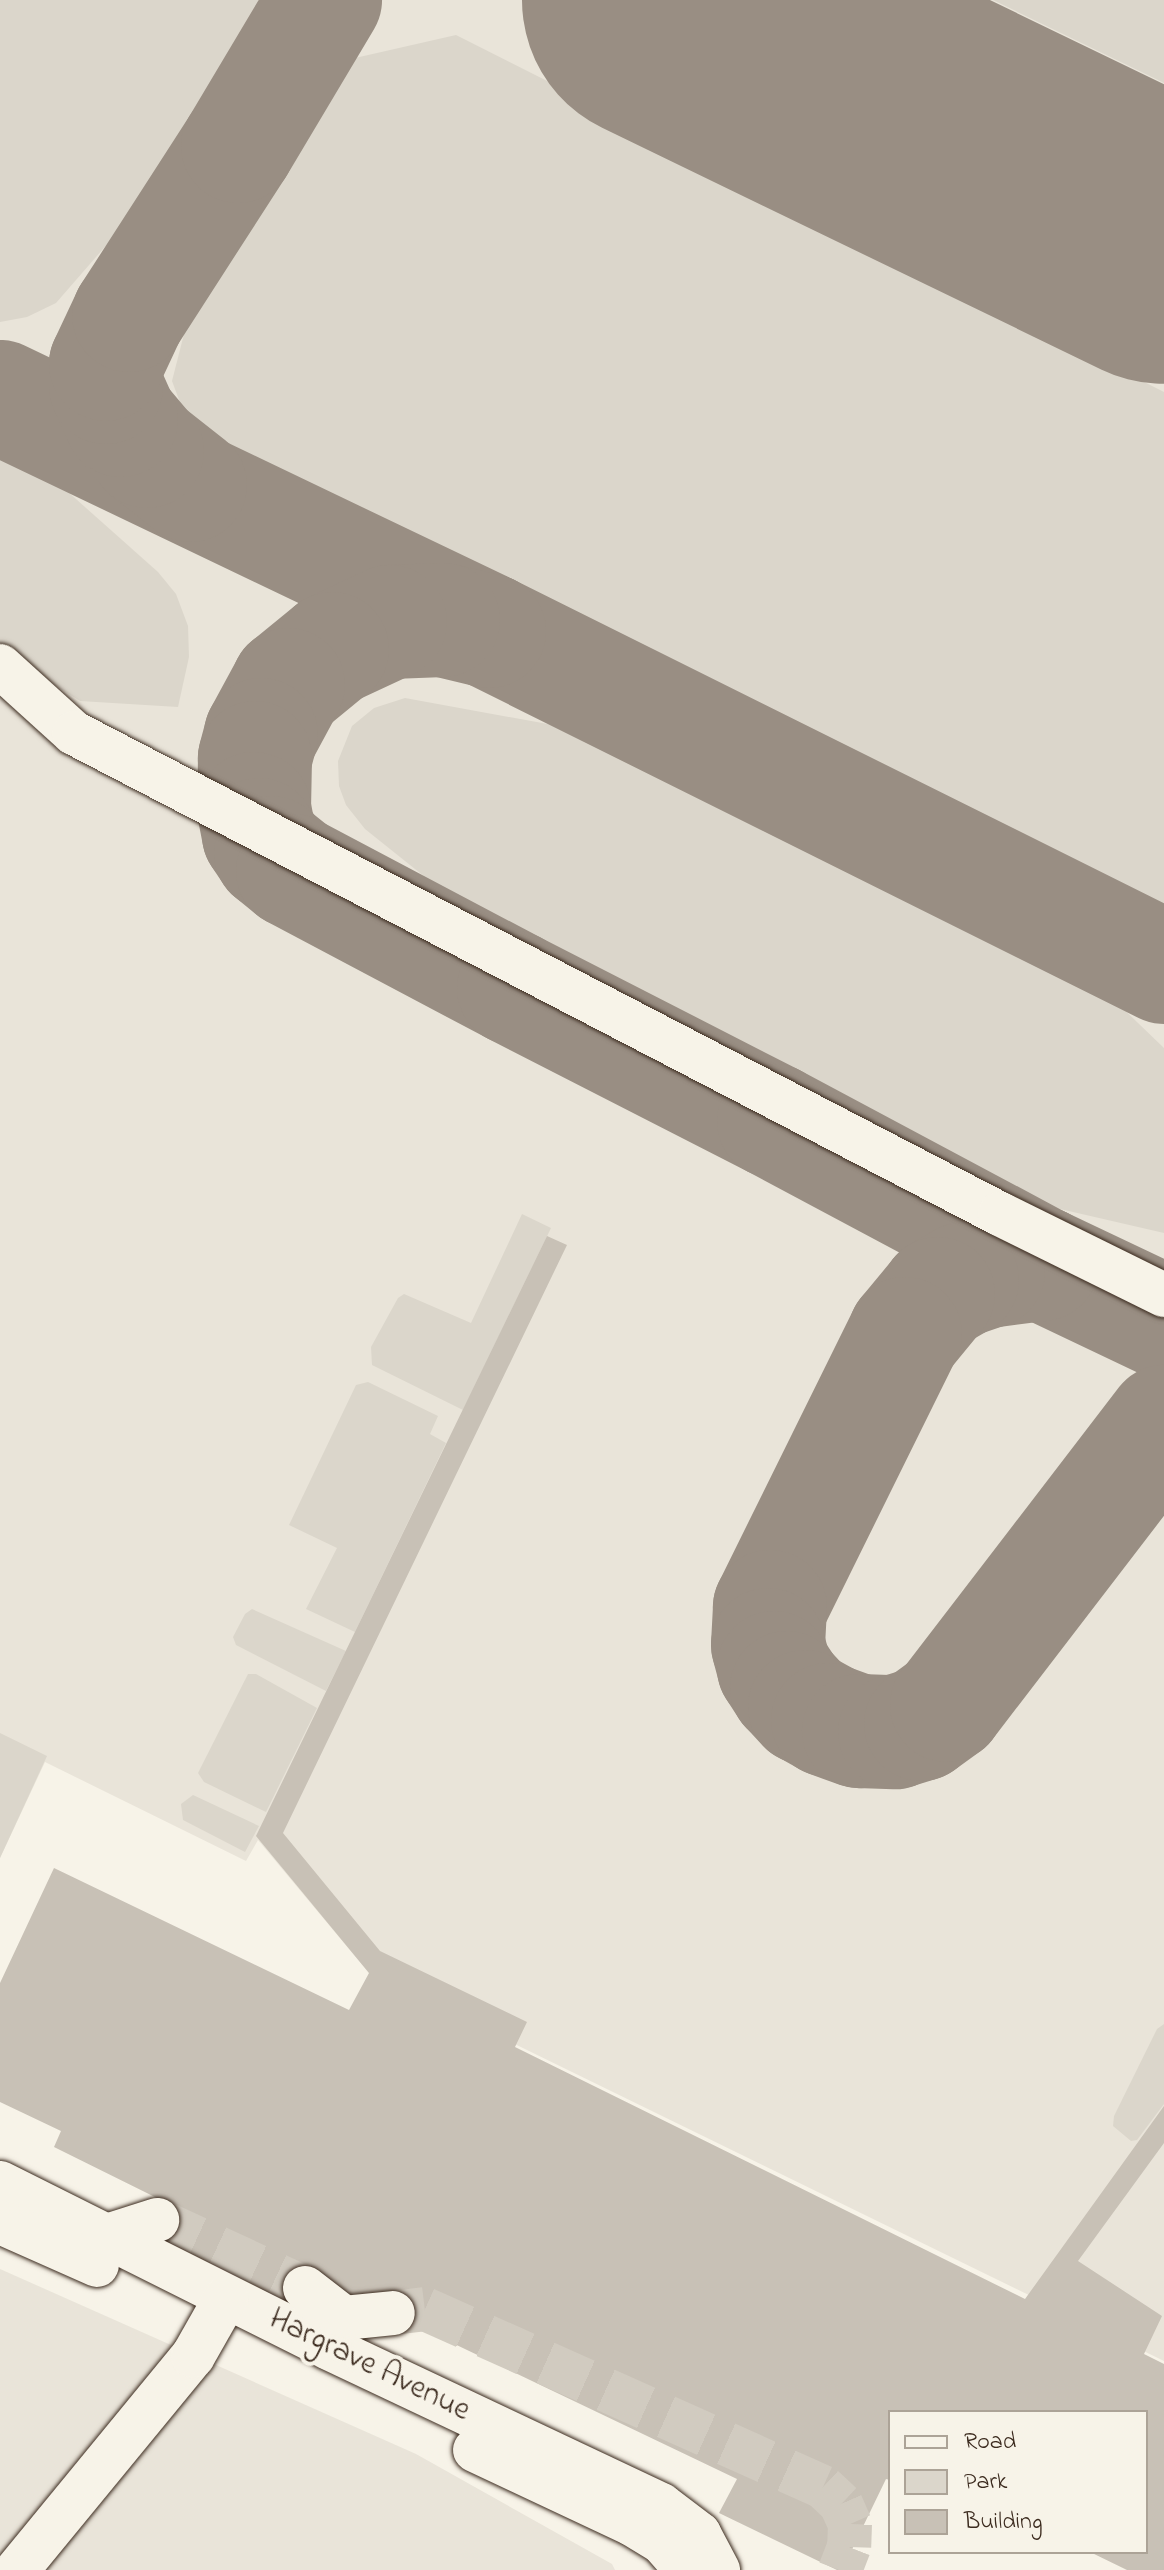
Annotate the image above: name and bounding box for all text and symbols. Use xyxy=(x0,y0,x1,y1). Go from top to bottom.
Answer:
street label: Hargrave Avenue xyxy=(262,2301,476,2431)
legend xyxy=(888,2410,1148,2554)
text: Road xyxy=(964,2425,1016,2460)
text: Park xyxy=(964,2465,1007,2500)
text: Building xyxy=(964,2505,1043,2540)

